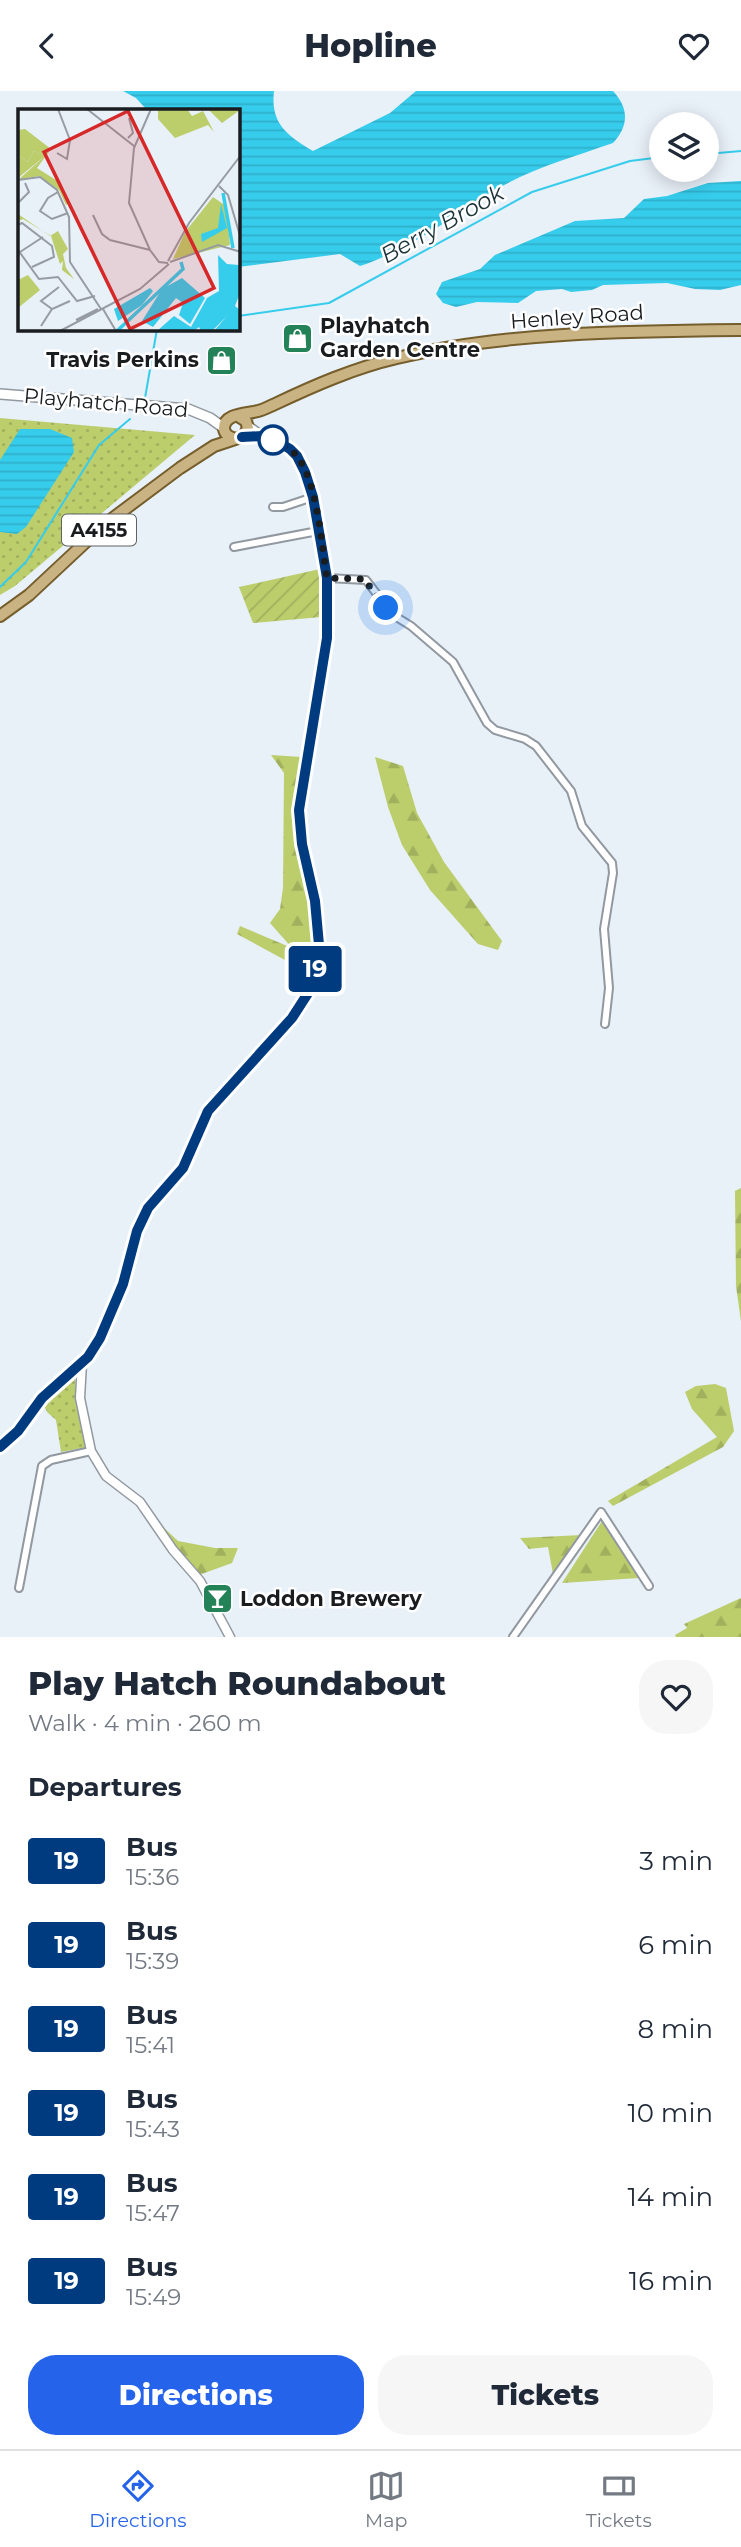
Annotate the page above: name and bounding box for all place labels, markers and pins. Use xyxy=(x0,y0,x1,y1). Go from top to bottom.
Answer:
place label: Playhatch Garden Centre xyxy=(320,313,480,362)
shop icon: Playhatch Garden Centre xyxy=(280,321,314,355)
shop icon: Travis Perkins xyxy=(205,343,239,377)
place label: Travis Perkins xyxy=(46,347,199,372)
unlabelled marker xyxy=(258,425,288,455)
bar icon: Loddon Brewery xyxy=(200,1582,234,1616)
place label: Loddon Brewery xyxy=(240,1586,422,1611)

